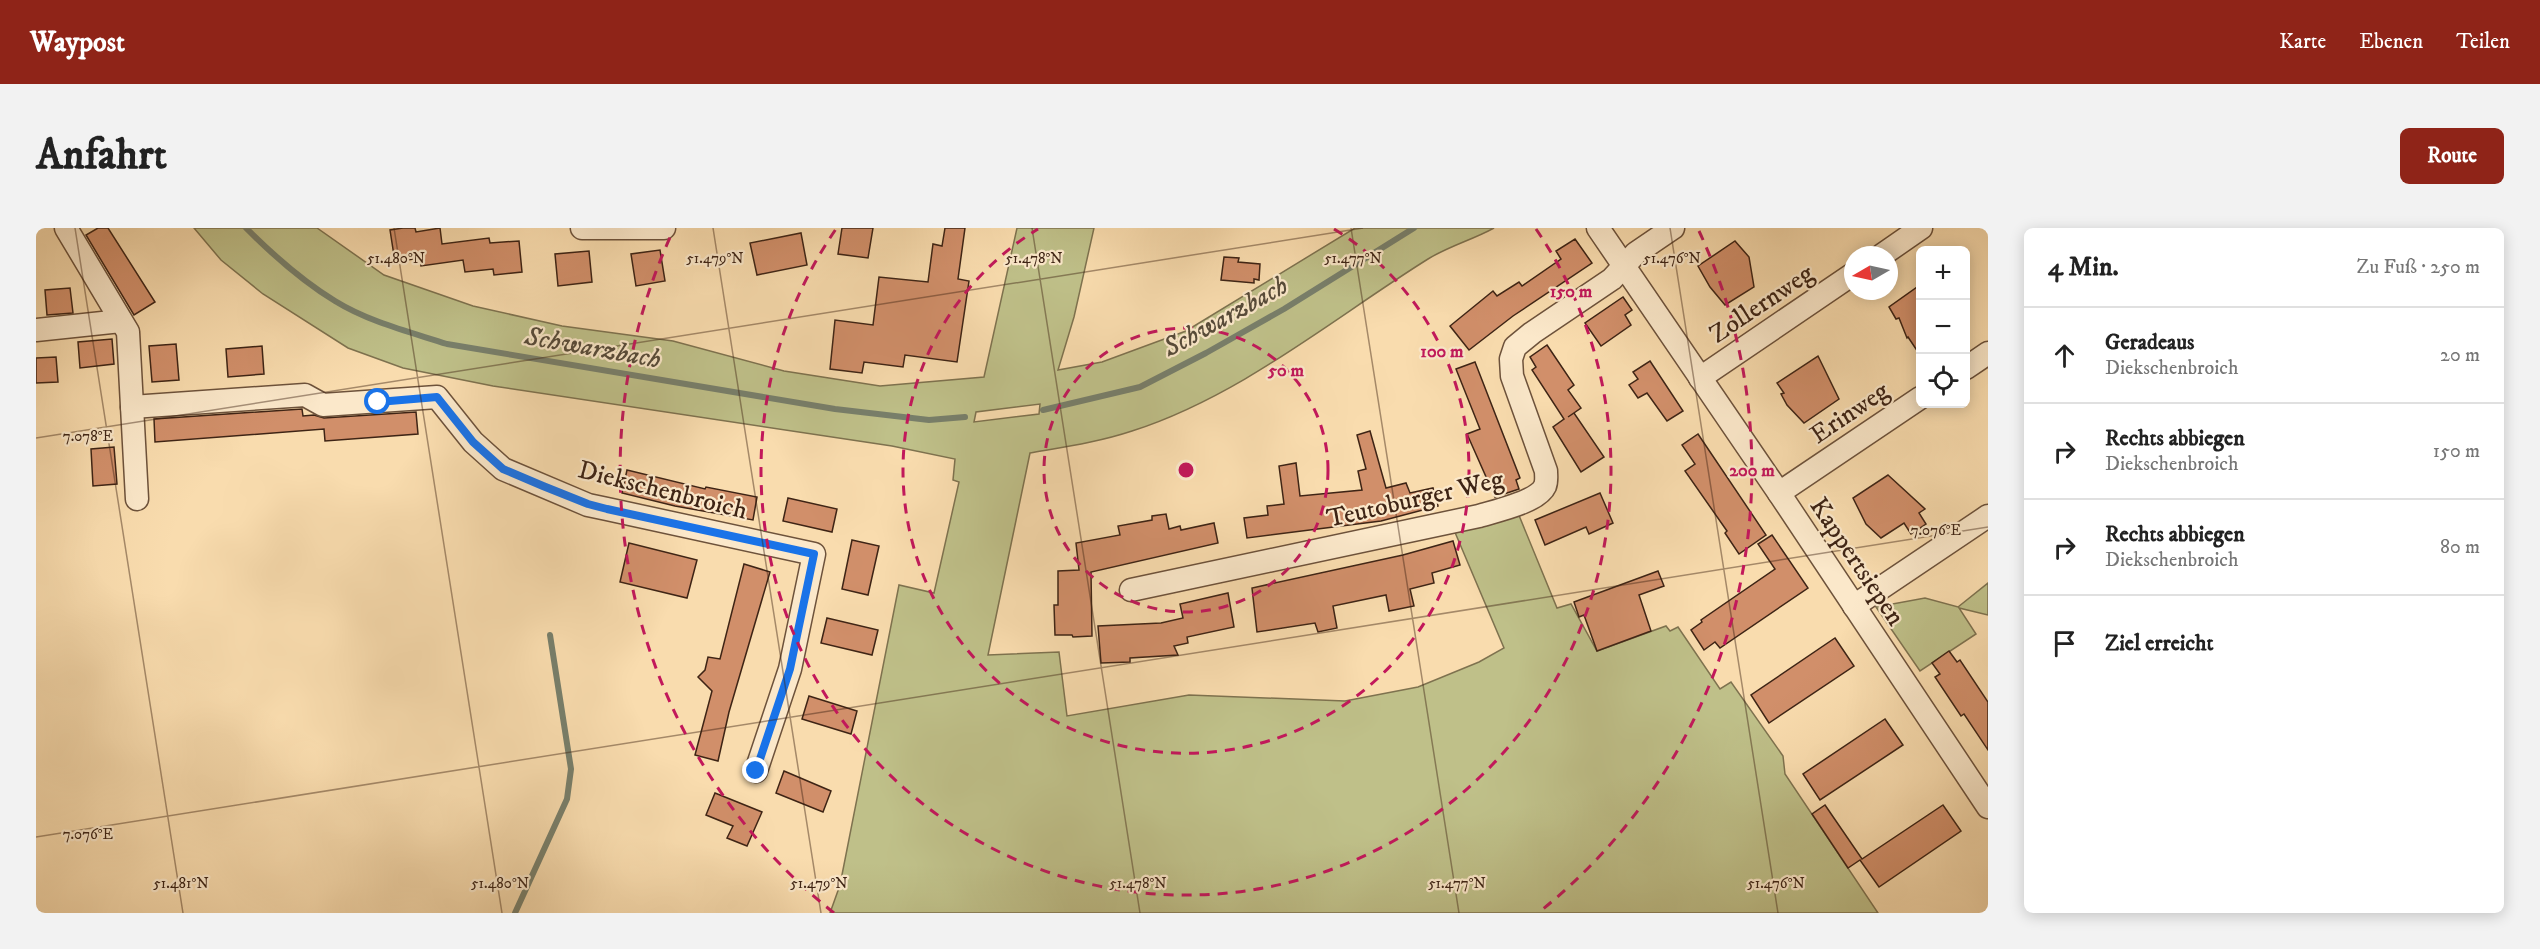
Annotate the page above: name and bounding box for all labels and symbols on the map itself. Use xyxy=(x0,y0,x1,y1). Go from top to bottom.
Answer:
north arrow xyxy=(1844,246,1898,300)
text: 51.480°N xyxy=(367,249,425,268)
text: 51.479°N xyxy=(686,249,744,268)
text: 51.478°N xyxy=(1005,249,1063,268)
text: 51.477°N xyxy=(1324,249,1382,268)
text: 51.476°N xyxy=(1643,249,1701,268)
street label: Zollernweg xyxy=(1703,257,1821,351)
water label: Schwarzbach xyxy=(1156,269,1294,366)
text: 150 m xyxy=(1550,281,1593,303)
water label: Schwarzbach xyxy=(521,319,664,377)
text: 100 m xyxy=(1420,341,1464,363)
text: 50 m xyxy=(1267,360,1304,382)
street label: Erinweg xyxy=(1804,375,1896,452)
route start xyxy=(364,388,390,414)
text: 7.078°E xyxy=(63,427,114,446)
street label: Diekschenbroich xyxy=(575,453,751,528)
centre of rings xyxy=(1176,460,1196,480)
text: 200 m xyxy=(1729,460,1775,482)
street label: Teutoburger Weg xyxy=(1324,463,1507,536)
street label: Kappertsiepen xyxy=(1802,491,1912,633)
text: 7.076°E xyxy=(1911,521,1962,540)
route end xyxy=(742,757,768,783)
text: 7.076°E xyxy=(63,825,114,844)
text: 51.481°N xyxy=(153,874,209,893)
text: 51.480°N xyxy=(471,874,529,893)
text: 51.479°N xyxy=(790,874,848,893)
text: 51.478°N xyxy=(1109,874,1167,893)
text: 51.477°N xyxy=(1428,874,1486,893)
text: 51.476°N xyxy=(1747,874,1805,893)

